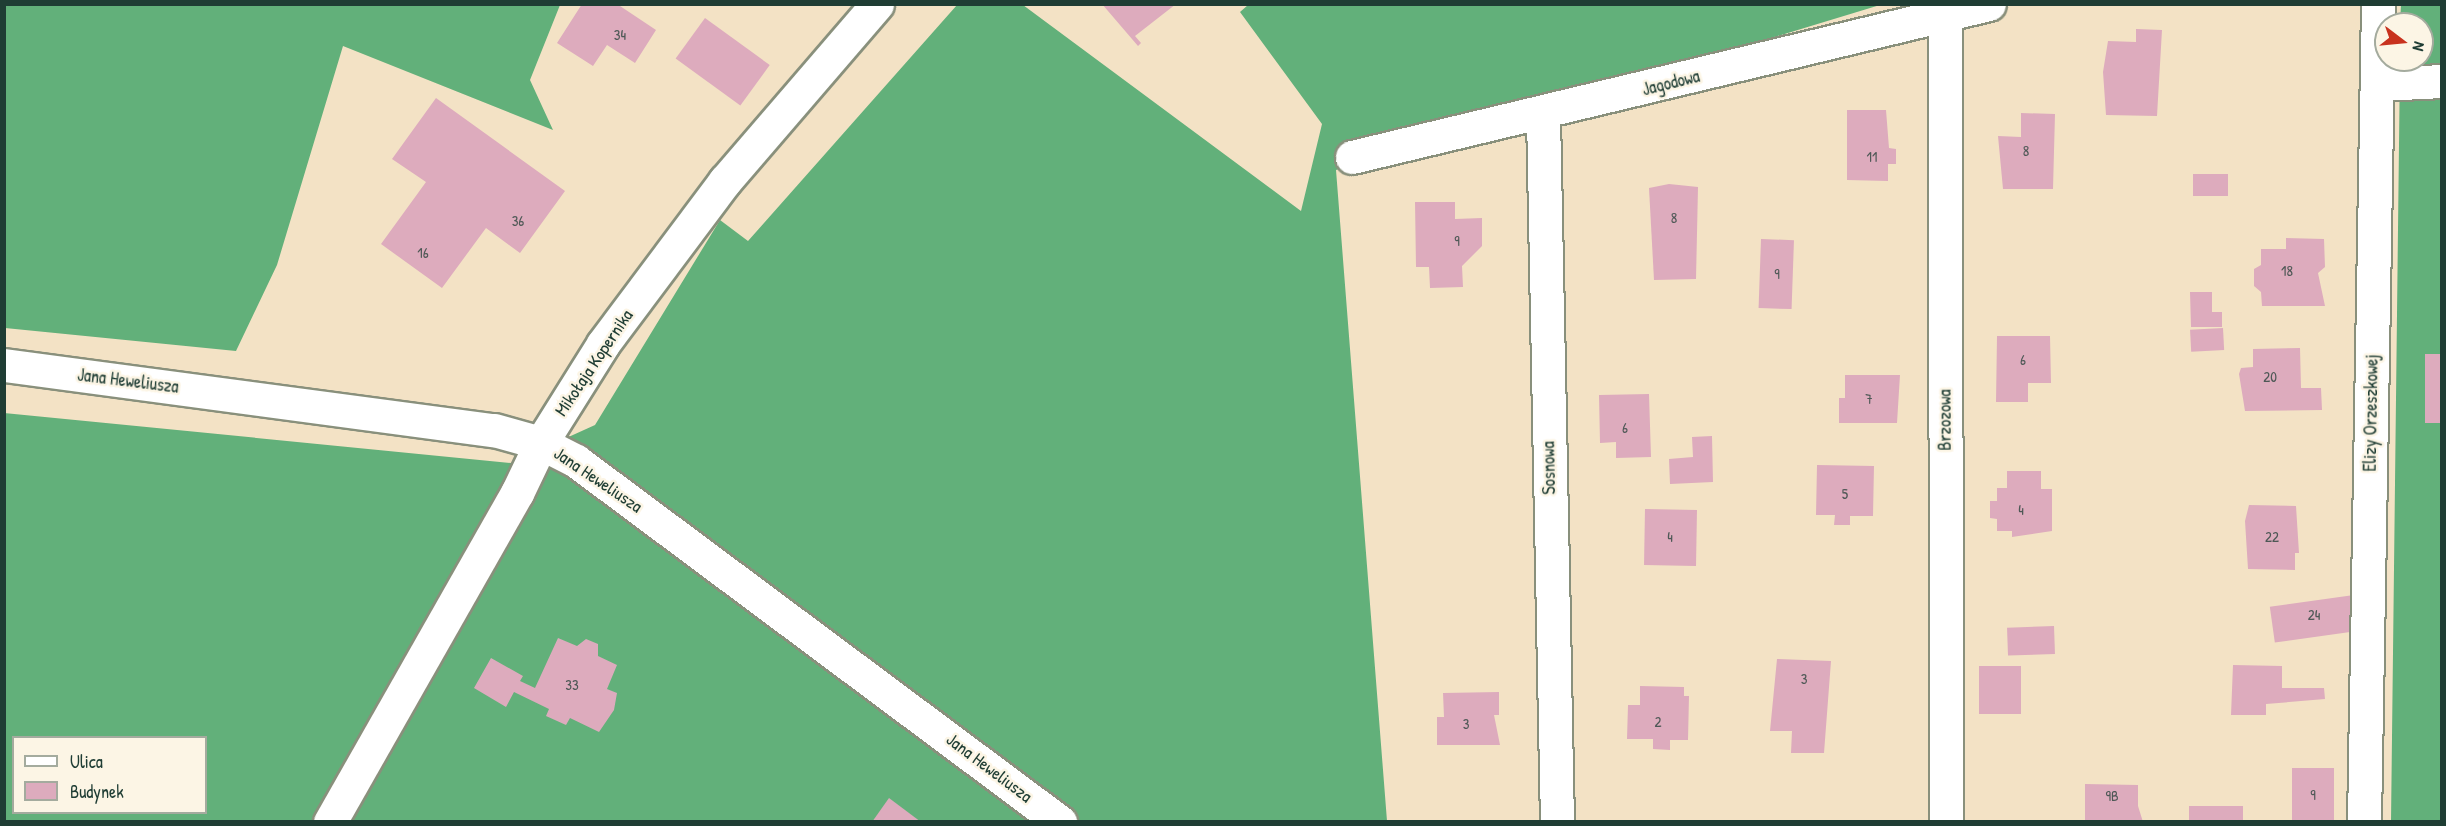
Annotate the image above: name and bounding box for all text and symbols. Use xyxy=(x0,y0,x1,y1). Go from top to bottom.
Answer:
north arrow xyxy=(2374,12,2434,72)
house number: 34 xyxy=(614,26,626,44)
text: N xyxy=(2408,39,2431,54)
street label: Jagodowa xyxy=(1640,65,1702,101)
house number: 8 xyxy=(2023,142,2029,160)
house number: 11 xyxy=(1867,148,1877,166)
house number: 8 xyxy=(1671,209,1677,227)
house number: 36 xyxy=(512,212,524,230)
house number: 9 xyxy=(1454,232,1460,250)
house number: 16 xyxy=(417,244,429,262)
house number: 18 xyxy=(2281,262,2293,280)
house number: 9 xyxy=(1774,265,1780,283)
street label: Mikołaja Kopernika xyxy=(550,306,638,420)
house number: 6 xyxy=(2020,351,2026,369)
street label: Elizy Orzeszkowej xyxy=(2359,354,2383,472)
street label: Jana Heweliusza xyxy=(76,364,180,398)
house number: 20 xyxy=(2263,368,2277,386)
street label: Brzozowa xyxy=(1934,389,1956,451)
house number: 7 xyxy=(1865,390,1873,408)
house number: 6 xyxy=(1622,419,1628,437)
street label: Sosnowa xyxy=(1538,441,1560,495)
street label: Jana Heweliusza xyxy=(550,443,646,517)
house number: 5 xyxy=(1842,485,1848,503)
house number: 4 xyxy=(2018,501,2024,519)
house number: 4 xyxy=(1667,528,1673,546)
house number: 22 xyxy=(2265,528,2279,546)
house number: 24 xyxy=(2308,606,2320,624)
house number: 3 xyxy=(1801,670,1807,688)
house number: 33 xyxy=(565,676,579,694)
house number: 2 xyxy=(1654,713,1662,731)
house number: 3 xyxy=(1463,715,1469,733)
street label: Jana Heweliusza xyxy=(942,729,1036,807)
legend xyxy=(12,736,207,814)
text: Ulica xyxy=(70,749,103,774)
text: Budynek xyxy=(70,779,124,804)
house number: 9 xyxy=(2310,786,2316,804)
house number: 9B xyxy=(2105,787,2119,805)

